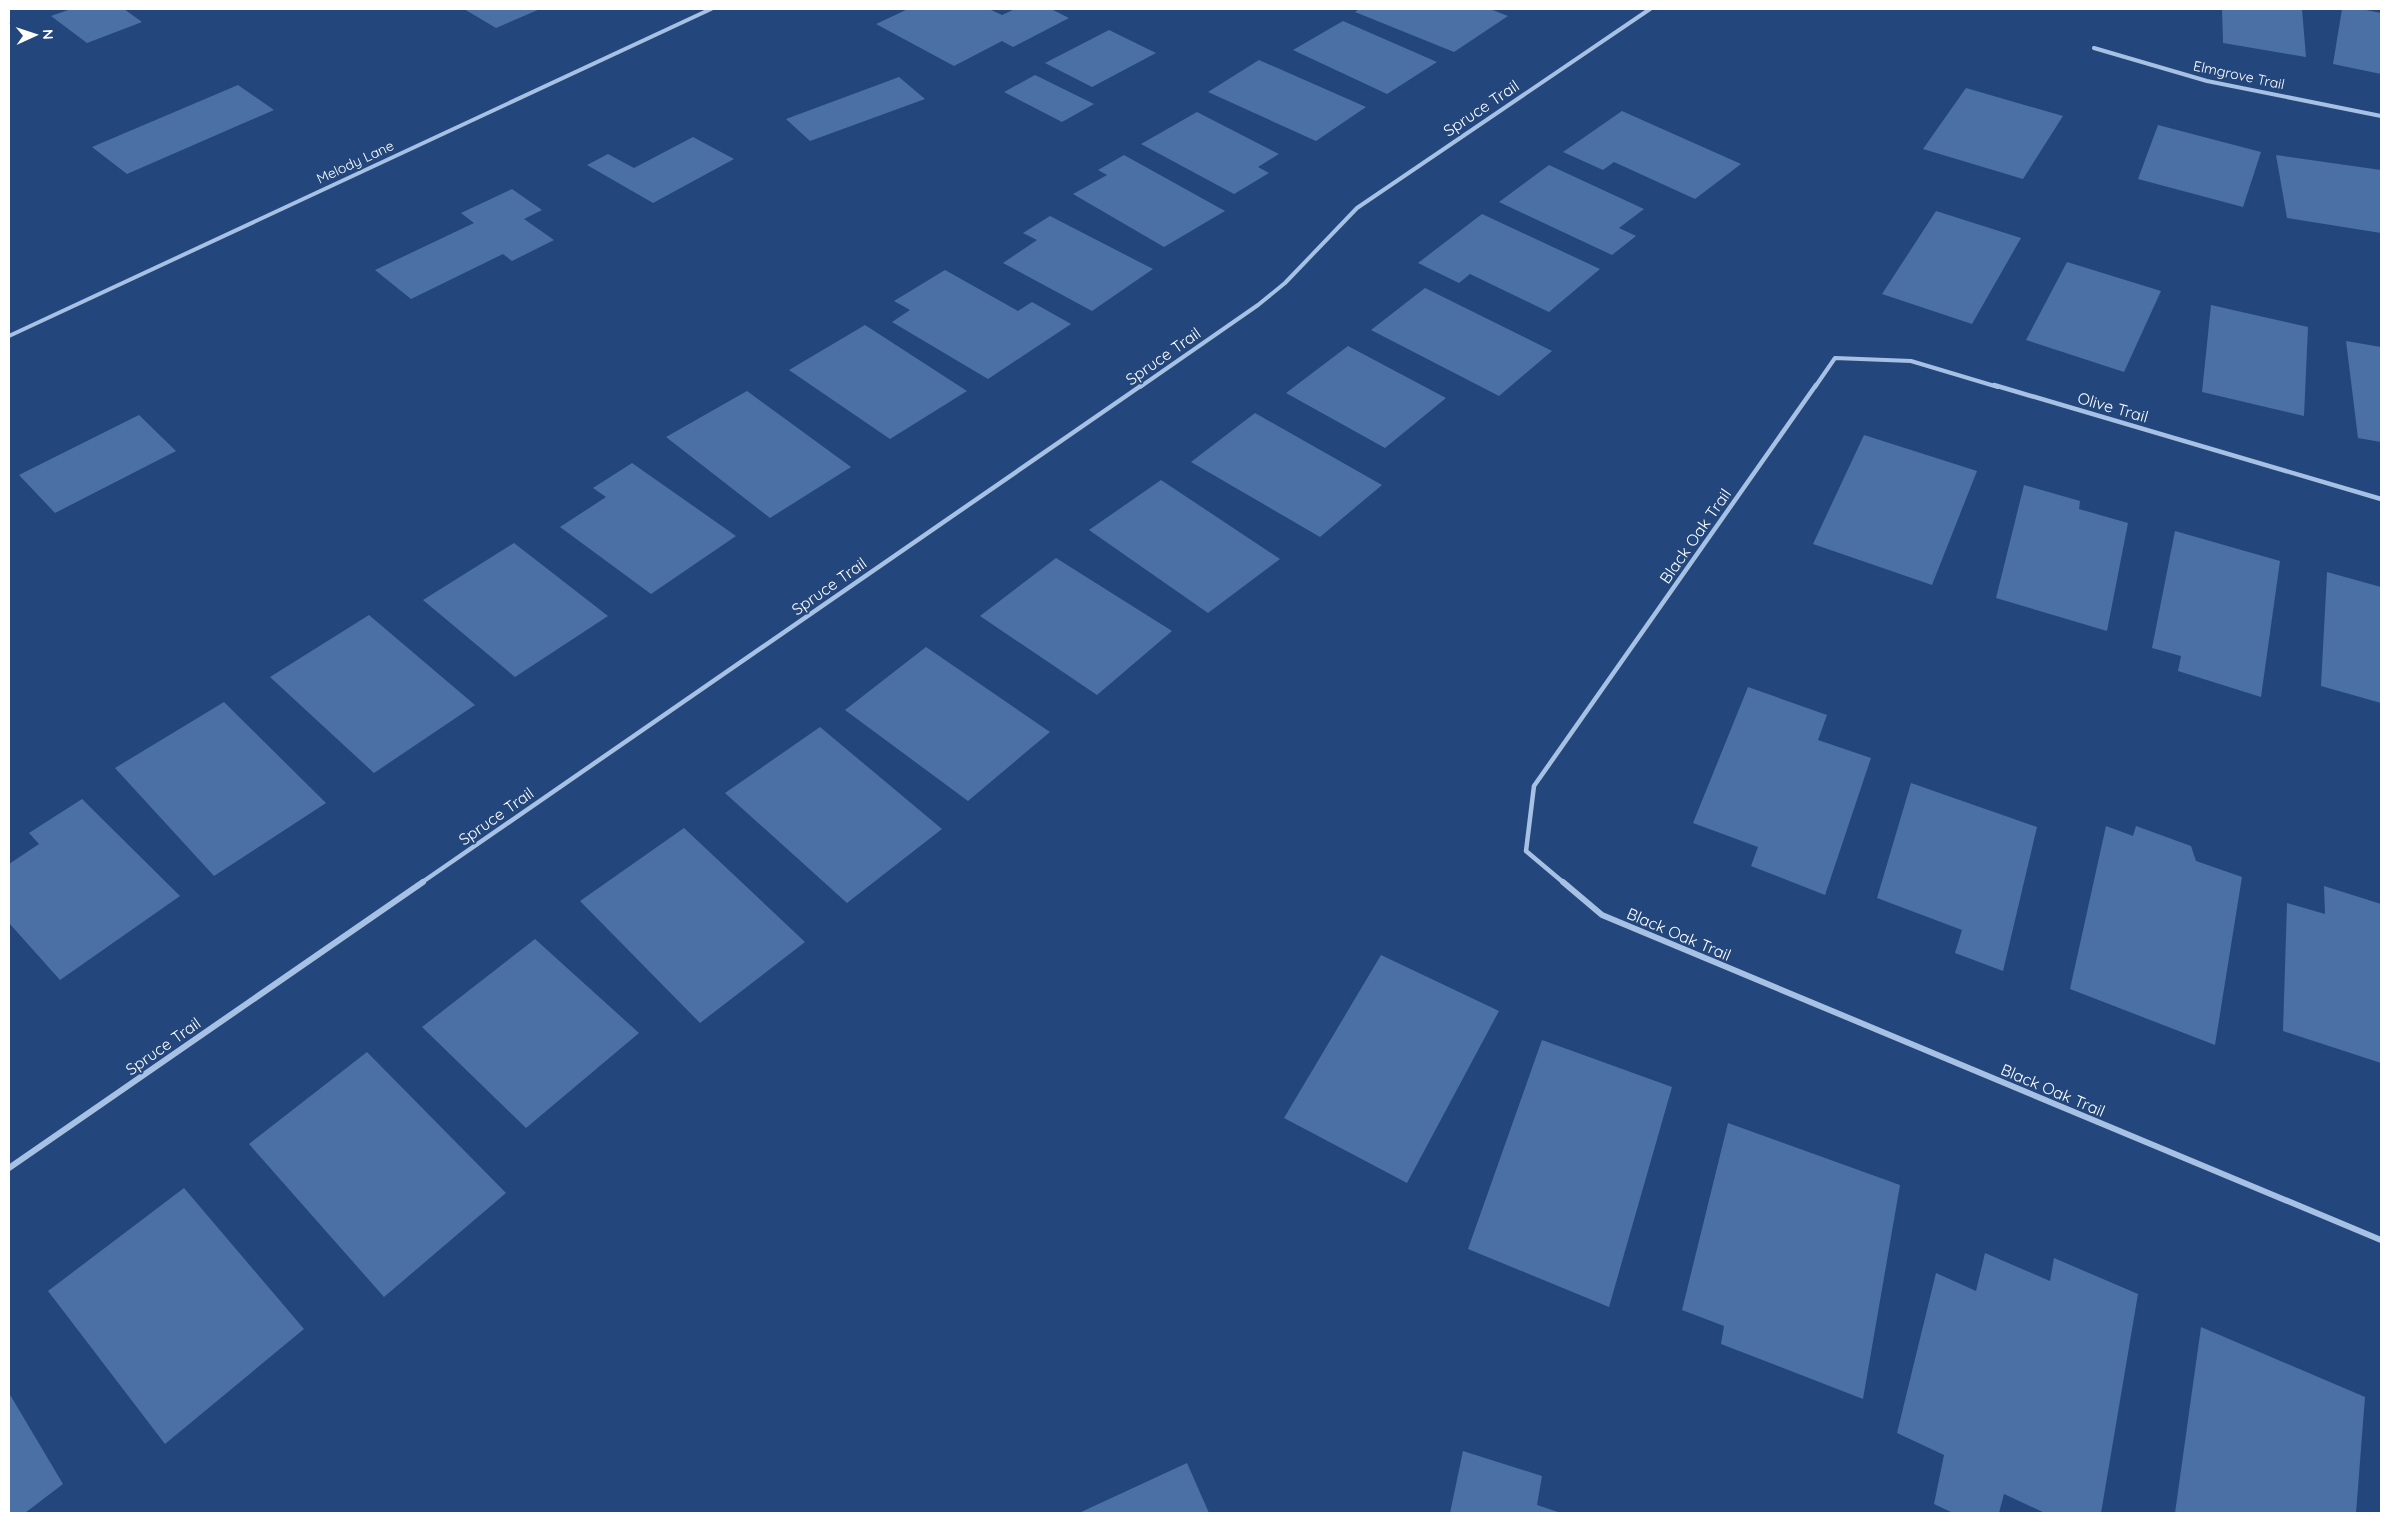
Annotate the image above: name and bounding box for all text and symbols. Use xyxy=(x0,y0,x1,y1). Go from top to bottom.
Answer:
north arrow xyxy=(10,10,60,60)
text: N xyxy=(39,29,57,40)
street label: Elmgrove Trail xyxy=(2192,57,2286,93)
street label: Spruce Trail xyxy=(1439,75,1523,141)
street label: Melody Lane xyxy=(313,136,397,188)
street label: Spruce Trail xyxy=(1122,323,1204,389)
street label: Olive Trail xyxy=(2075,387,2151,427)
street label: Black Oak Trail xyxy=(1655,485,1735,587)
street label: Spruce Trail xyxy=(788,553,870,619)
street label: Spruce Trail xyxy=(455,783,537,849)
street label: Black Oak Trail xyxy=(1624,903,1734,965)
street label: Spruce Trail xyxy=(122,1013,204,1079)
street label: Black Oak Trail xyxy=(1998,1059,2108,1121)

